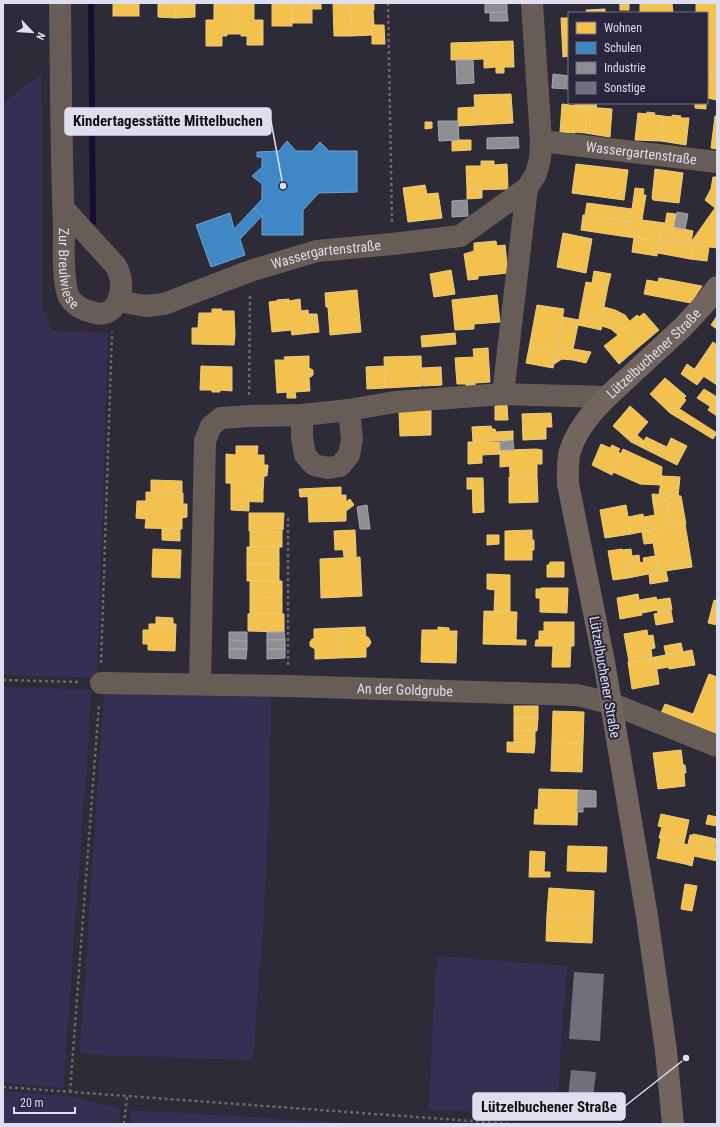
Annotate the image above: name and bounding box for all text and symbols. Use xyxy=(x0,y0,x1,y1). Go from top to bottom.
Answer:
north arrow xyxy=(12,12,52,52)
legend xyxy=(568,12,708,104)
text: Wohnen xyxy=(604,21,642,35)
text: N xyxy=(33,30,48,42)
text: Schulen xyxy=(604,41,642,55)
text: Industrie xyxy=(604,61,646,75)
text: Sonstige xyxy=(604,81,646,95)
callout: Kindertagesstätte Mittelbuchen xyxy=(65,108,271,135)
text: Kindertagesstätte Mittelbuchen xyxy=(73,112,263,130)
street label: Wassergartenstraße xyxy=(585,138,698,168)
street label: Zur Breulwiese xyxy=(56,228,83,312)
street label: Wassergartenstraße xyxy=(269,237,382,272)
street label: Lützelbuchener Straße xyxy=(603,305,704,401)
street label: Lützelbuchener Straße xyxy=(586,615,624,740)
street label: An der Goldgrube xyxy=(357,680,454,699)
scale bar xyxy=(14,1089,75,1115)
callout: Lützelbuchener Straße xyxy=(473,1093,625,1120)
text: 20 m xyxy=(20,1096,44,1110)
text: Lützelbuchener Straße xyxy=(481,1098,617,1116)

